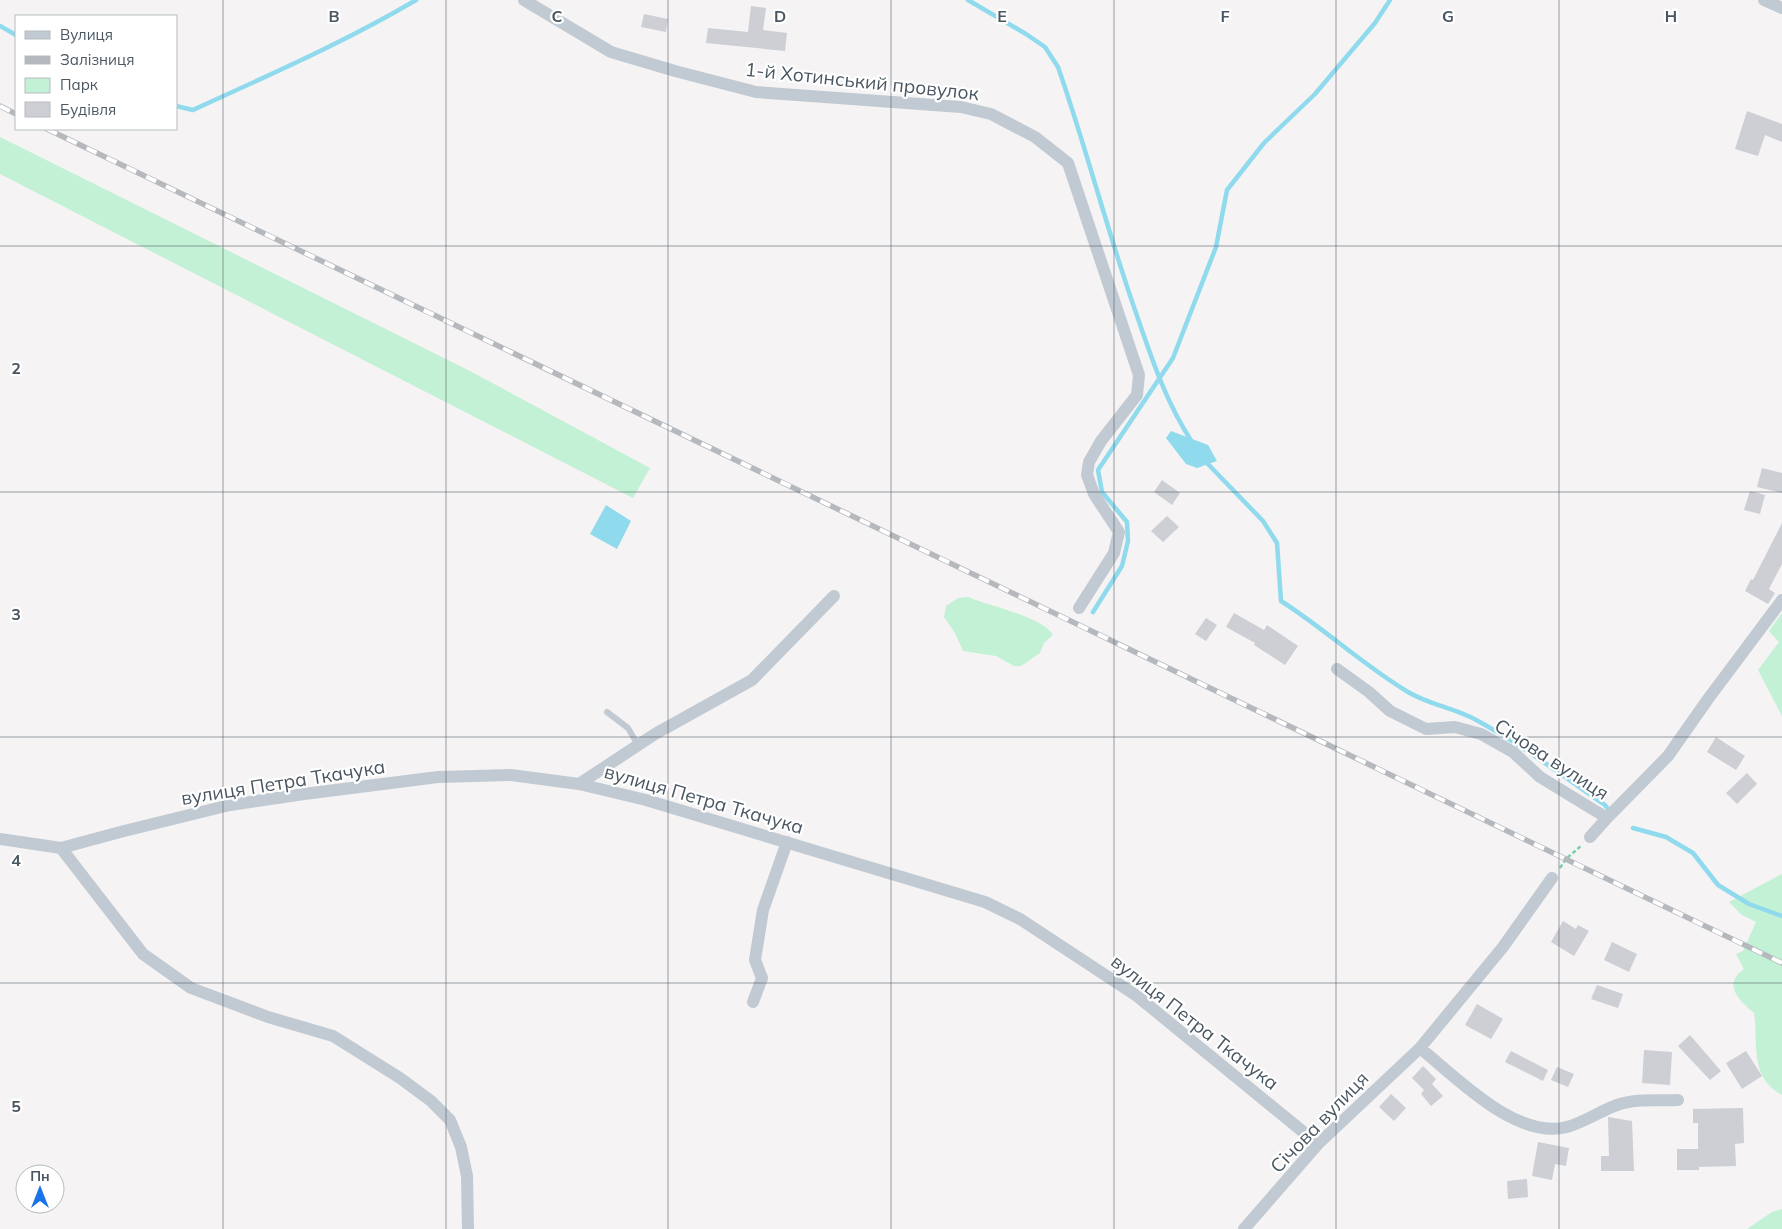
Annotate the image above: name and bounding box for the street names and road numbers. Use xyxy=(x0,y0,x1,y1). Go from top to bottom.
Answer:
street label: 1-й Хотинський провулок xyxy=(744,57,981,105)
street label: Січова вулиця xyxy=(1490,713,1614,805)
street label: вулиця Петра Ткачука xyxy=(179,754,387,810)
street label: вулиця Петра Ткачука xyxy=(602,759,806,839)
street label: вулиця Петра Ткачука xyxy=(1106,949,1284,1095)
street label: Січова вулиця xyxy=(1265,1066,1373,1178)

